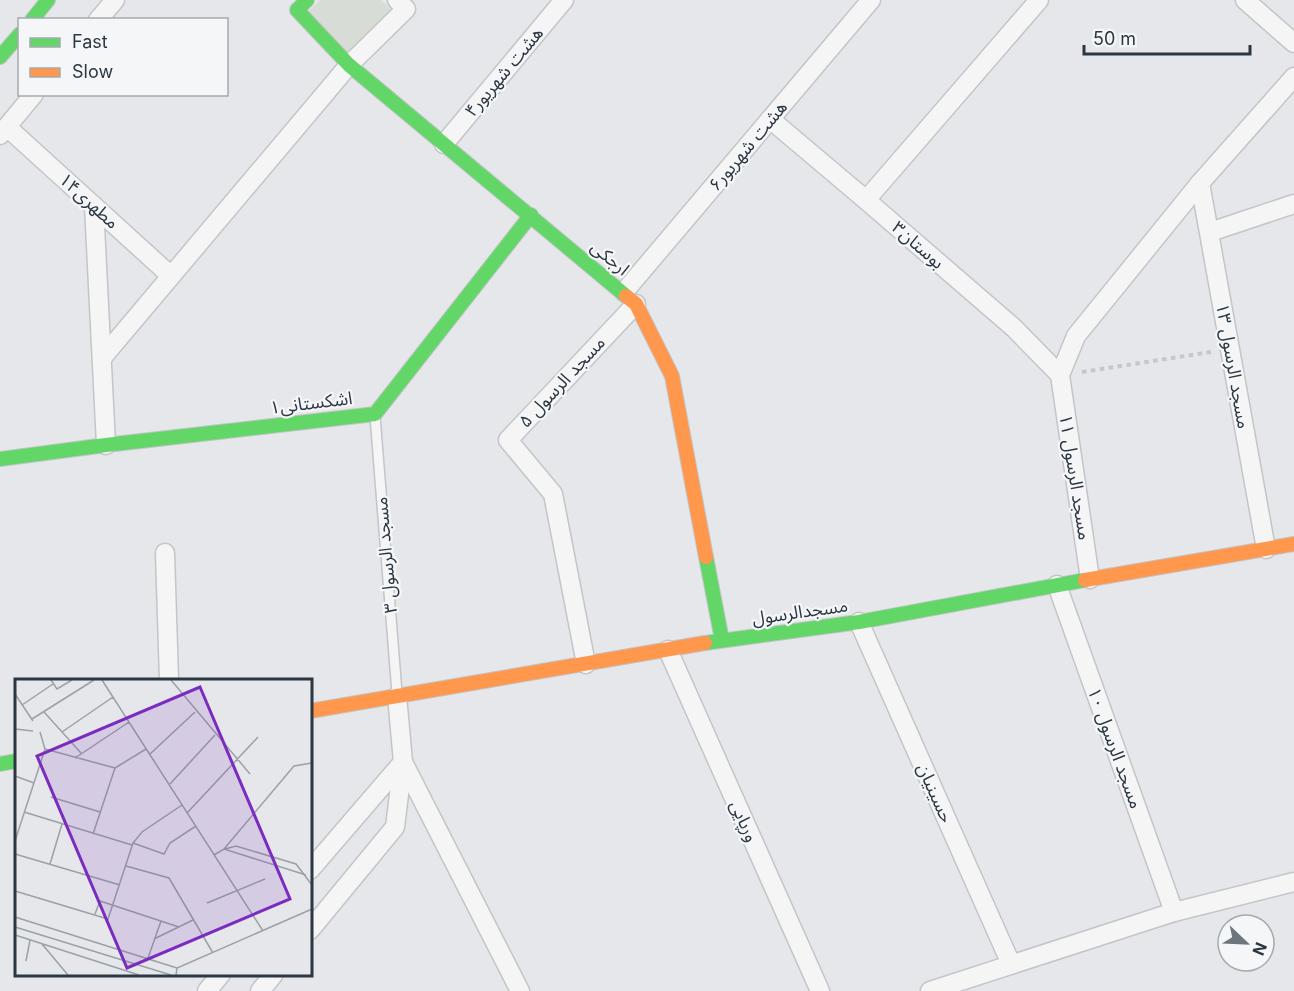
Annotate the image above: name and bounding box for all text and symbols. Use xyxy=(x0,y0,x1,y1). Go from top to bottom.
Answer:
legend xyxy=(18,18,228,96)
scale bar xyxy=(1084,18,1250,56)
street label: هشت شهریور۴ xyxy=(460,22,548,122)
text: 50 m xyxy=(1093,28,1136,49)
text: Fast xyxy=(72,31,108,52)
text: Slow xyxy=(72,61,113,82)
street label: هشت شهریور۶ xyxy=(704,96,792,196)
street label: مطهری۱۴ xyxy=(55,168,123,234)
street label: بوستان۳ xyxy=(887,216,949,274)
street label: ارجکی xyxy=(586,236,634,280)
street label: مسجد الرسول ۱۳ xyxy=(1211,301,1255,431)
street label: مسجد الرسول ۵ xyxy=(514,332,610,432)
street label: اشکستانی۱ xyxy=(268,387,354,419)
street label: مسجد الرسول ۱۱ xyxy=(1054,412,1096,542)
street label: مسجد الرسول ۳ xyxy=(370,496,402,614)
street label: مسجدالرسول xyxy=(751,594,849,630)
inset map xyxy=(15,679,312,976)
street label: مسجد الرسول ۱۰ xyxy=(1083,684,1147,812)
street label: حسینیان xyxy=(912,760,958,826)
street label: ورپایی xyxy=(725,797,763,845)
north arrow xyxy=(1216,913,1276,973)
text: N xyxy=(1248,939,1271,958)

